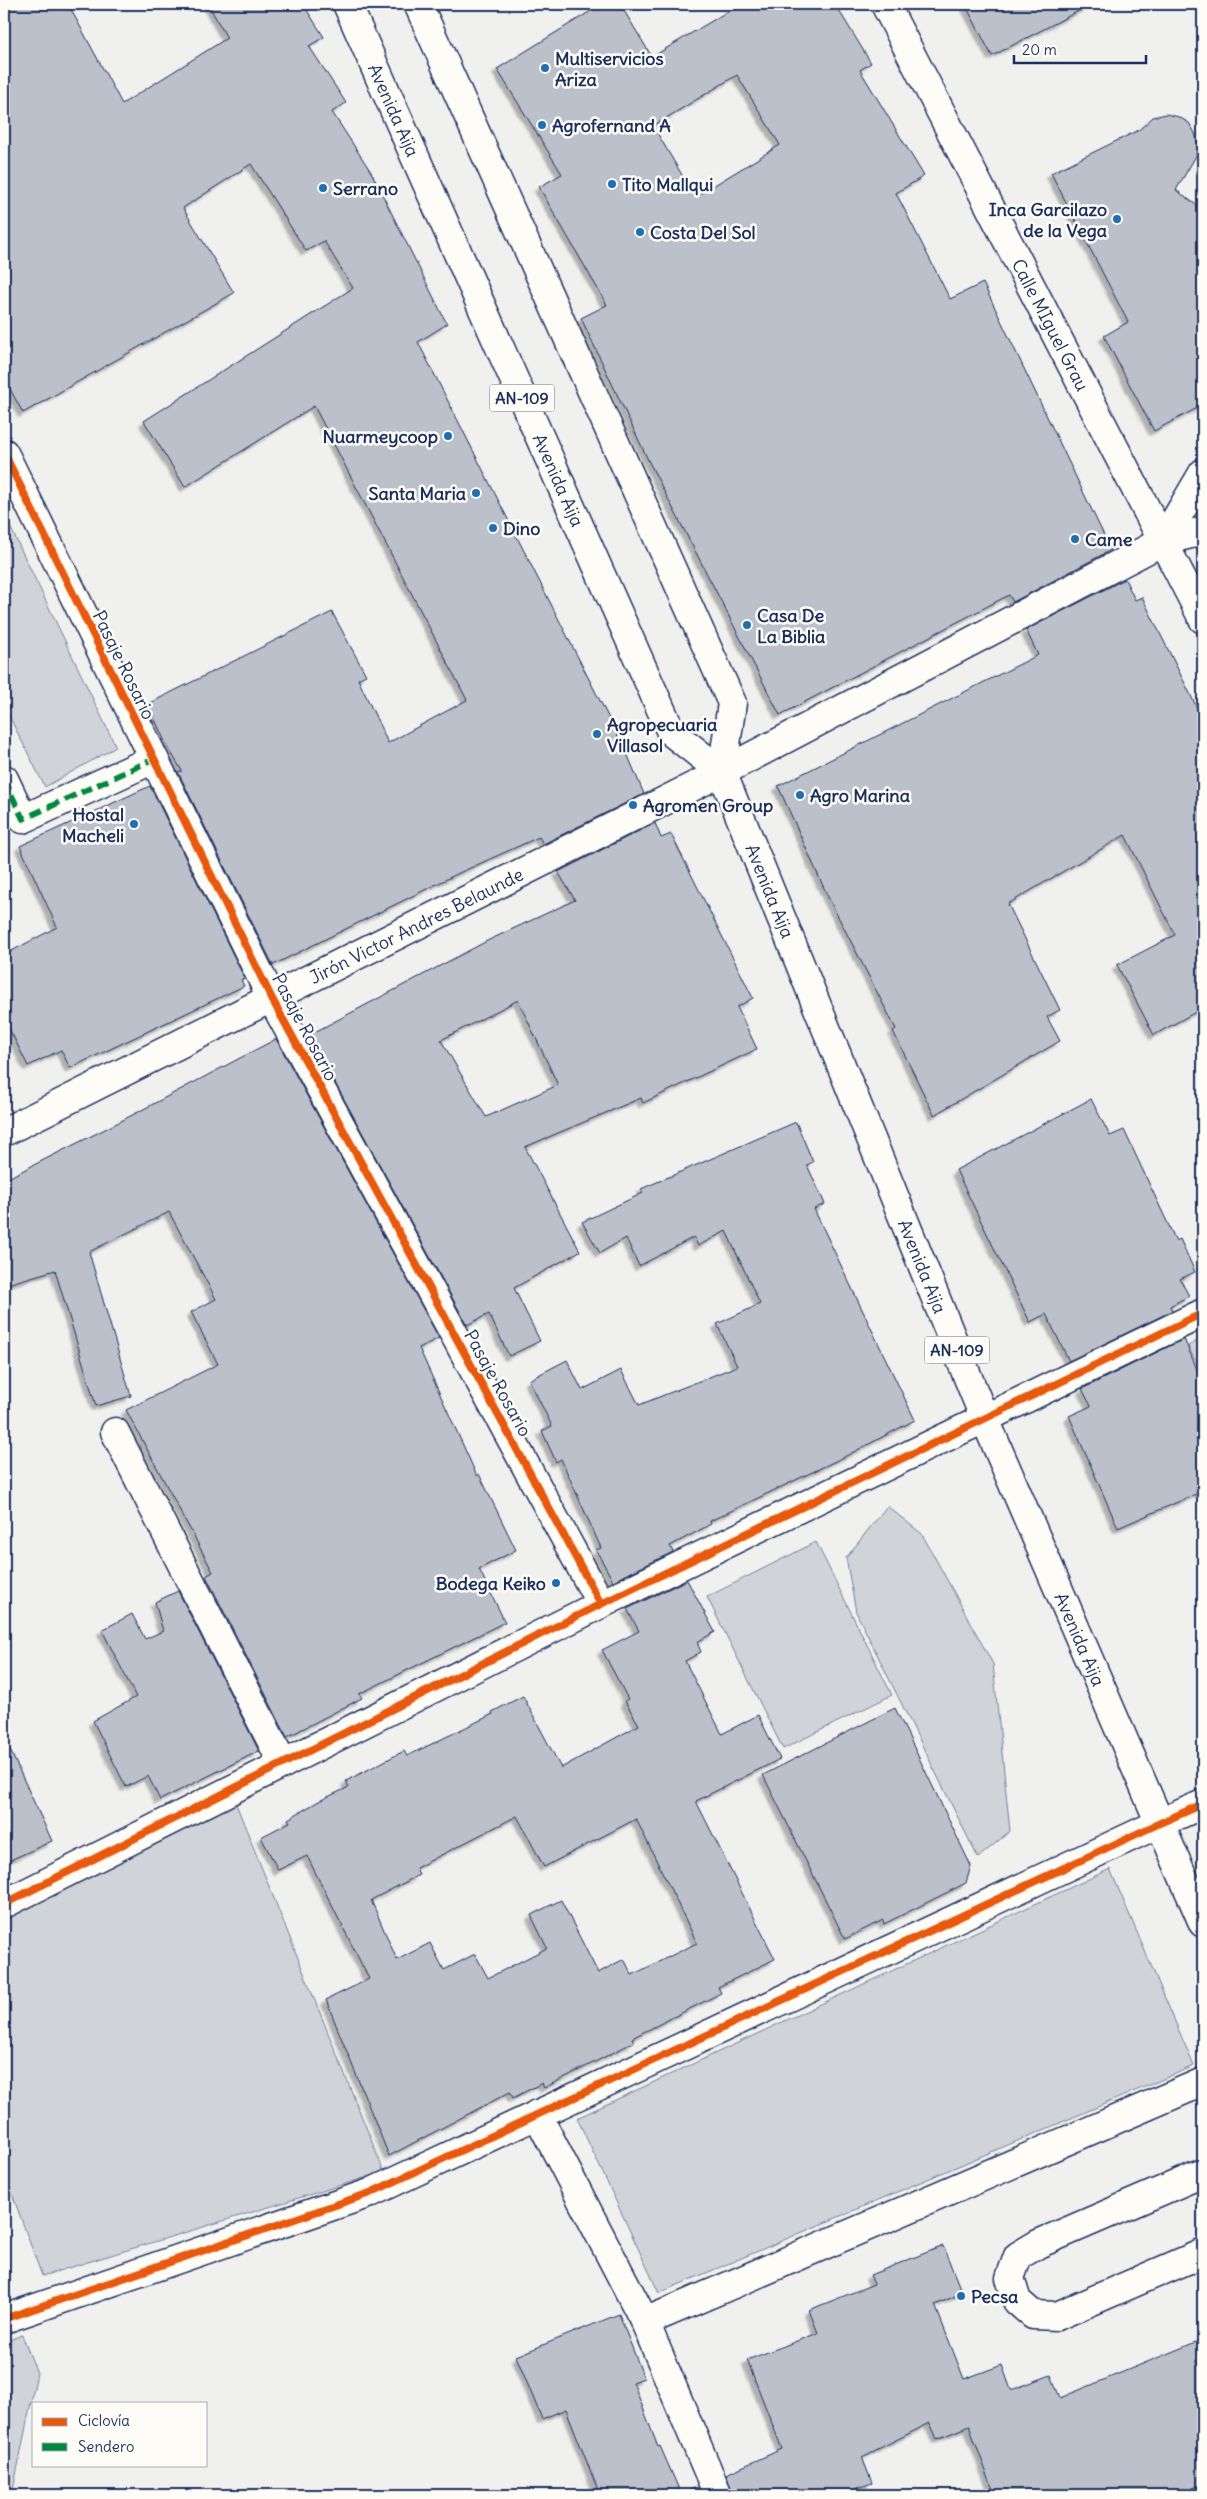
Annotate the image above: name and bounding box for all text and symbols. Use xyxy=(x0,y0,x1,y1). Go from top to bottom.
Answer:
scale bar xyxy=(1014,32,1147,64)
text: 20 m xyxy=(1022,40,1057,59)
place label: Multiservicios Ariza xyxy=(555,47,664,91)
street label: Avenida Aija xyxy=(363,60,425,160)
marker: Multiservicios Ariza xyxy=(539,62,551,74)
place label: Agrofernand A xyxy=(552,114,671,137)
marker: Agrofernand A xyxy=(536,119,548,131)
place label: Tito Mallqui xyxy=(622,173,713,196)
place label: Serrano xyxy=(333,177,398,200)
marker: Tito Mallqui xyxy=(606,178,618,190)
marker: Serrano xyxy=(317,182,329,194)
place label: Inca Garcilazo de la Vega xyxy=(989,198,1107,242)
marker: Inca Garcilazo de la Vega xyxy=(1111,213,1123,225)
place label: Costa Del Sol xyxy=(650,221,756,244)
marker: Costa Del Sol xyxy=(634,226,646,238)
street label: Calle MIguel Grau xyxy=(1007,255,1094,395)
road number: AN-109 xyxy=(490,384,554,412)
place label: Nuarmeycoop xyxy=(322,425,438,448)
marker: Nuarmeycoop xyxy=(442,430,454,442)
street label: Avenida Aija xyxy=(528,430,590,530)
place label: Santa Maria xyxy=(368,482,466,505)
marker: Santa Maria xyxy=(470,487,482,499)
place label: Dino xyxy=(503,517,540,540)
marker: Dino xyxy=(487,522,499,534)
place label: Came xyxy=(1085,528,1133,551)
marker: Came xyxy=(1069,533,1081,545)
place label: Casa De La Biblia xyxy=(757,604,825,648)
street label: Pasaje Rosario xyxy=(88,607,160,723)
marker: Casa De La Biblia xyxy=(741,619,753,631)
place label: Agropecuaria Villasol xyxy=(607,713,717,757)
marker: Agropecuaria Villasol xyxy=(591,728,603,740)
place label: Agro Marina xyxy=(810,784,910,807)
marker: Agro Marina xyxy=(794,789,806,801)
place label: Agromen Group xyxy=(643,794,773,817)
marker: Agromen Group xyxy=(627,799,639,811)
place label: Hostal Macheli xyxy=(62,803,124,847)
marker: Hostal Macheli xyxy=(128,818,140,830)
street label: Avenida Aija xyxy=(741,841,800,941)
street label: Jirón Victor Andres Belaunde xyxy=(305,862,527,989)
street label: Pasaje Rosario xyxy=(267,969,343,1085)
street label: Avenida Aija xyxy=(893,1216,952,1317)
street label: Pasaje Rosario xyxy=(459,1326,537,1440)
road number: AN-109 xyxy=(924,1336,990,1364)
place label: Bodega Keiko xyxy=(436,1572,546,1595)
marker: Bodega Keiko xyxy=(550,1577,562,1589)
street label: Avenida Aija xyxy=(1050,1589,1110,1689)
place label: Pecsa xyxy=(971,2285,1018,2308)
marker: Pecsa xyxy=(955,2290,967,2302)
legend xyxy=(32,2402,208,2466)
text: Ciclovía xyxy=(78,2411,130,2430)
text: Sendero xyxy=(78,2437,134,2456)

